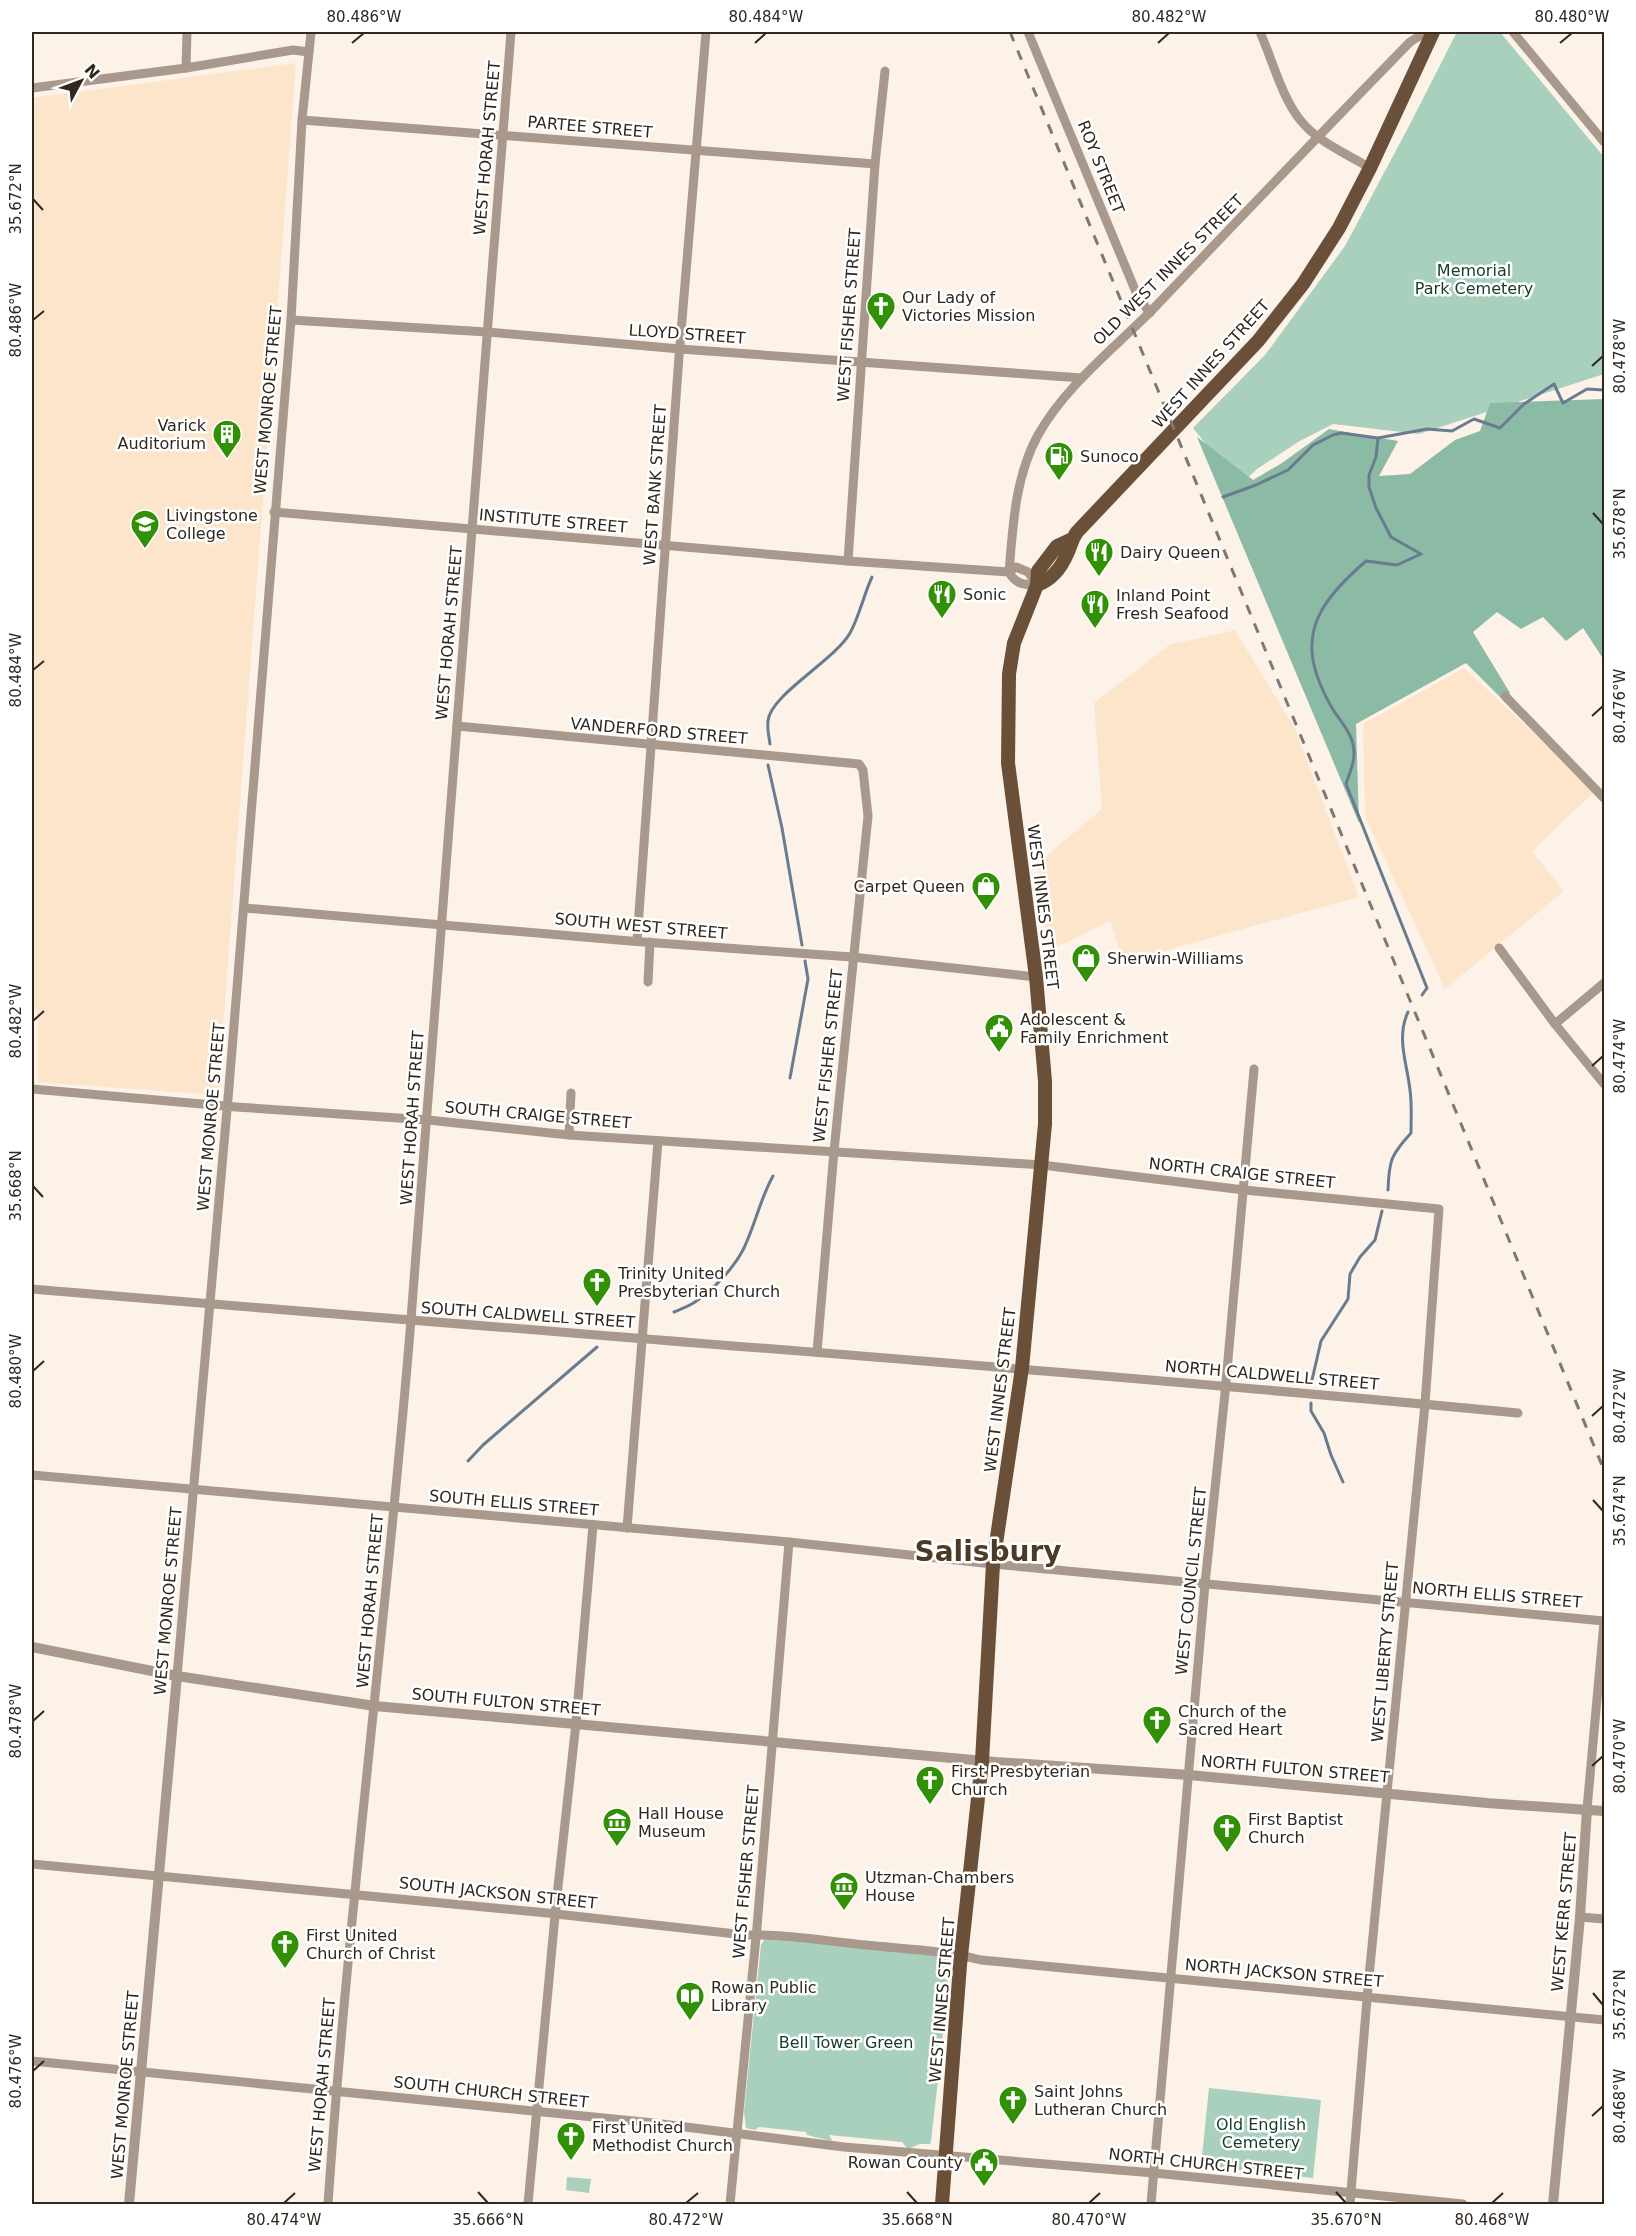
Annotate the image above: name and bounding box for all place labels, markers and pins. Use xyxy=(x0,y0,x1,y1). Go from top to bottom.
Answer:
place label: Our Lady of Victories Mission xyxy=(902,288,1035,325)
church icon: Our Lady of Victories Mission xyxy=(865,290,897,332)
place label: Varick Auditorium xyxy=(118,416,207,453)
building icon: Varick Auditorium xyxy=(211,418,243,460)
fuel station icon: Sunoco xyxy=(1043,440,1075,482)
place label: Sunoco xyxy=(1080,447,1139,466)
place label: Livingstone College xyxy=(166,506,258,543)
school or university icon: Livingstone College xyxy=(129,508,161,550)
restaurant icon: Dairy Queen xyxy=(1083,536,1115,578)
place label: Dairy Queen xyxy=(1120,543,1220,562)
restaurant icon: Sonic xyxy=(926,578,958,620)
place label: Sonic xyxy=(963,585,1006,604)
place label: Inland Point Fresh Seafood xyxy=(1116,586,1229,623)
restaurant icon: Inland Point Fresh Seafood xyxy=(1079,588,1111,630)
shop icon: Carpet Queen xyxy=(970,870,1002,912)
place label: Carpet Queen xyxy=(854,877,965,896)
shop icon: Sherwin-Williams xyxy=(1070,942,1102,984)
place label: Sherwin-Williams xyxy=(1107,949,1244,968)
place label: Adolescent & Family Enrichment xyxy=(1020,1010,1169,1047)
public building icon: Adolescent & Family Enrichment xyxy=(983,1012,1015,1054)
place label: Trinity United Presbyterian Church xyxy=(617,1264,780,1301)
church icon: Trinity United Presbyterian Church xyxy=(581,1266,613,1308)
place label: Church of the Sacred Heart xyxy=(1178,1702,1286,1739)
church icon: Church of the Sacred Heart xyxy=(1141,1704,1173,1746)
place label: First Presbyterian Church xyxy=(951,1762,1090,1799)
church icon: First Presbyterian Church xyxy=(914,1764,946,1806)
place label: Hall House Museum xyxy=(638,1804,724,1841)
museum icon: Hall House Museum xyxy=(601,1806,633,1848)
place label: First Baptist Church xyxy=(1248,1810,1343,1847)
church icon: First Baptist Church xyxy=(1211,1812,1243,1854)
place label: Utzman-Chambers House xyxy=(865,1868,1014,1905)
museum icon: Utzman-Chambers House xyxy=(828,1870,860,1912)
place label: First United Church of Christ xyxy=(306,1926,435,1963)
church icon: First United Church of Christ xyxy=(269,1928,301,1970)
place label: Rowan Public Library xyxy=(711,1978,817,2015)
library icon: Rowan Public Library xyxy=(674,1980,706,2022)
place label: Saint Johns Lutheran Church xyxy=(1034,2082,1167,2119)
church icon: Saint Johns Lutheran Church xyxy=(997,2084,1029,2126)
place label: First United Methodist Church xyxy=(592,2118,733,2155)
church icon: First United Methodist Church xyxy=(555,2120,587,2162)
public building icon: Rowan County xyxy=(968,2146,1000,2188)
place label: Rowan County xyxy=(848,2153,963,2172)

